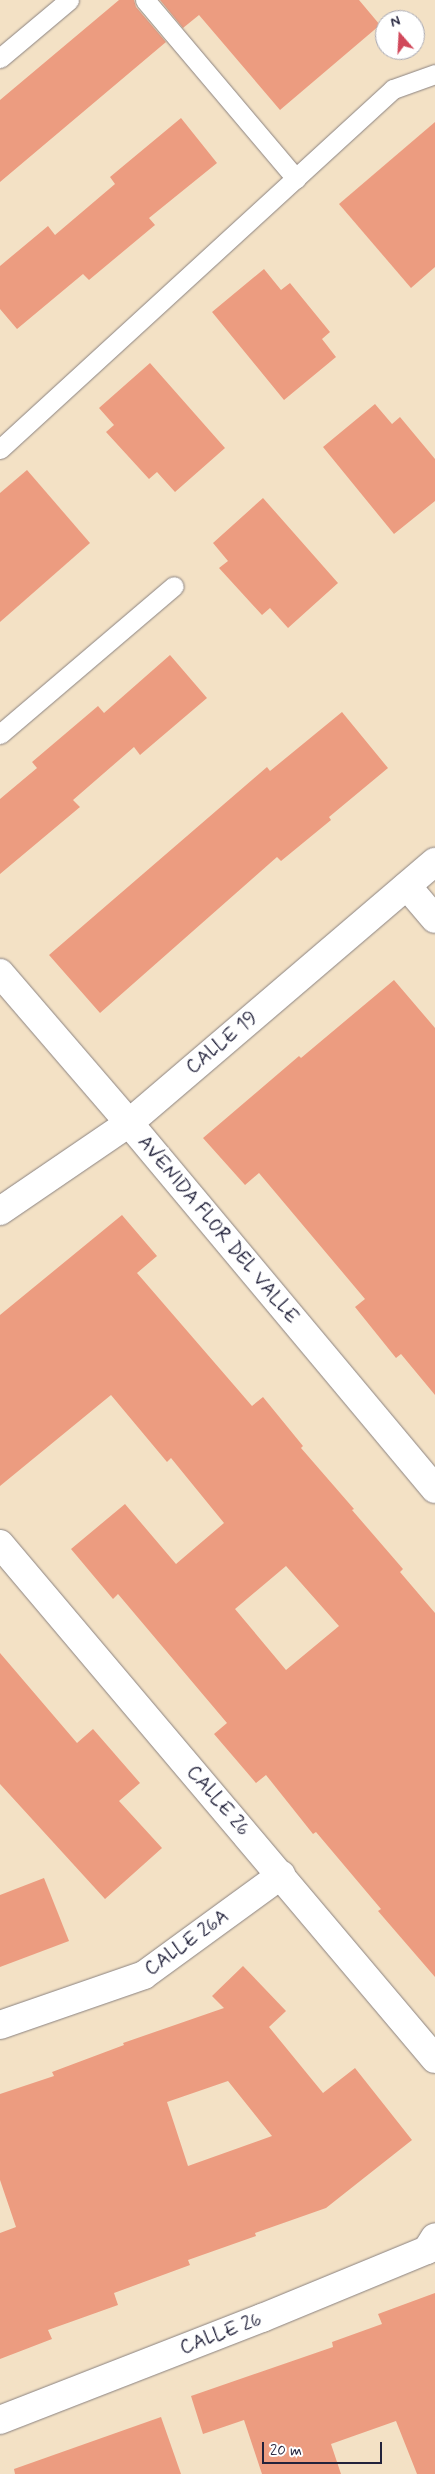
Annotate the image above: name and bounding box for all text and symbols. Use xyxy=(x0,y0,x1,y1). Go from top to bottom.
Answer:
north arrow xyxy=(375,10,425,60)
text: N xyxy=(388,12,403,32)
street label: CALLE 19 xyxy=(182,1007,262,1079)
street label: AVENIDA FLOR DEL VALLE xyxy=(133,1132,303,1328)
street label: CALLE 26 xyxy=(181,1761,255,1841)
street label: CALLE 26A xyxy=(141,1905,233,1981)
street label: CALLE 26 xyxy=(177,2308,265,2360)
scale bar xyxy=(265,2432,385,2464)
text: 20 m xyxy=(270,2441,302,2461)

